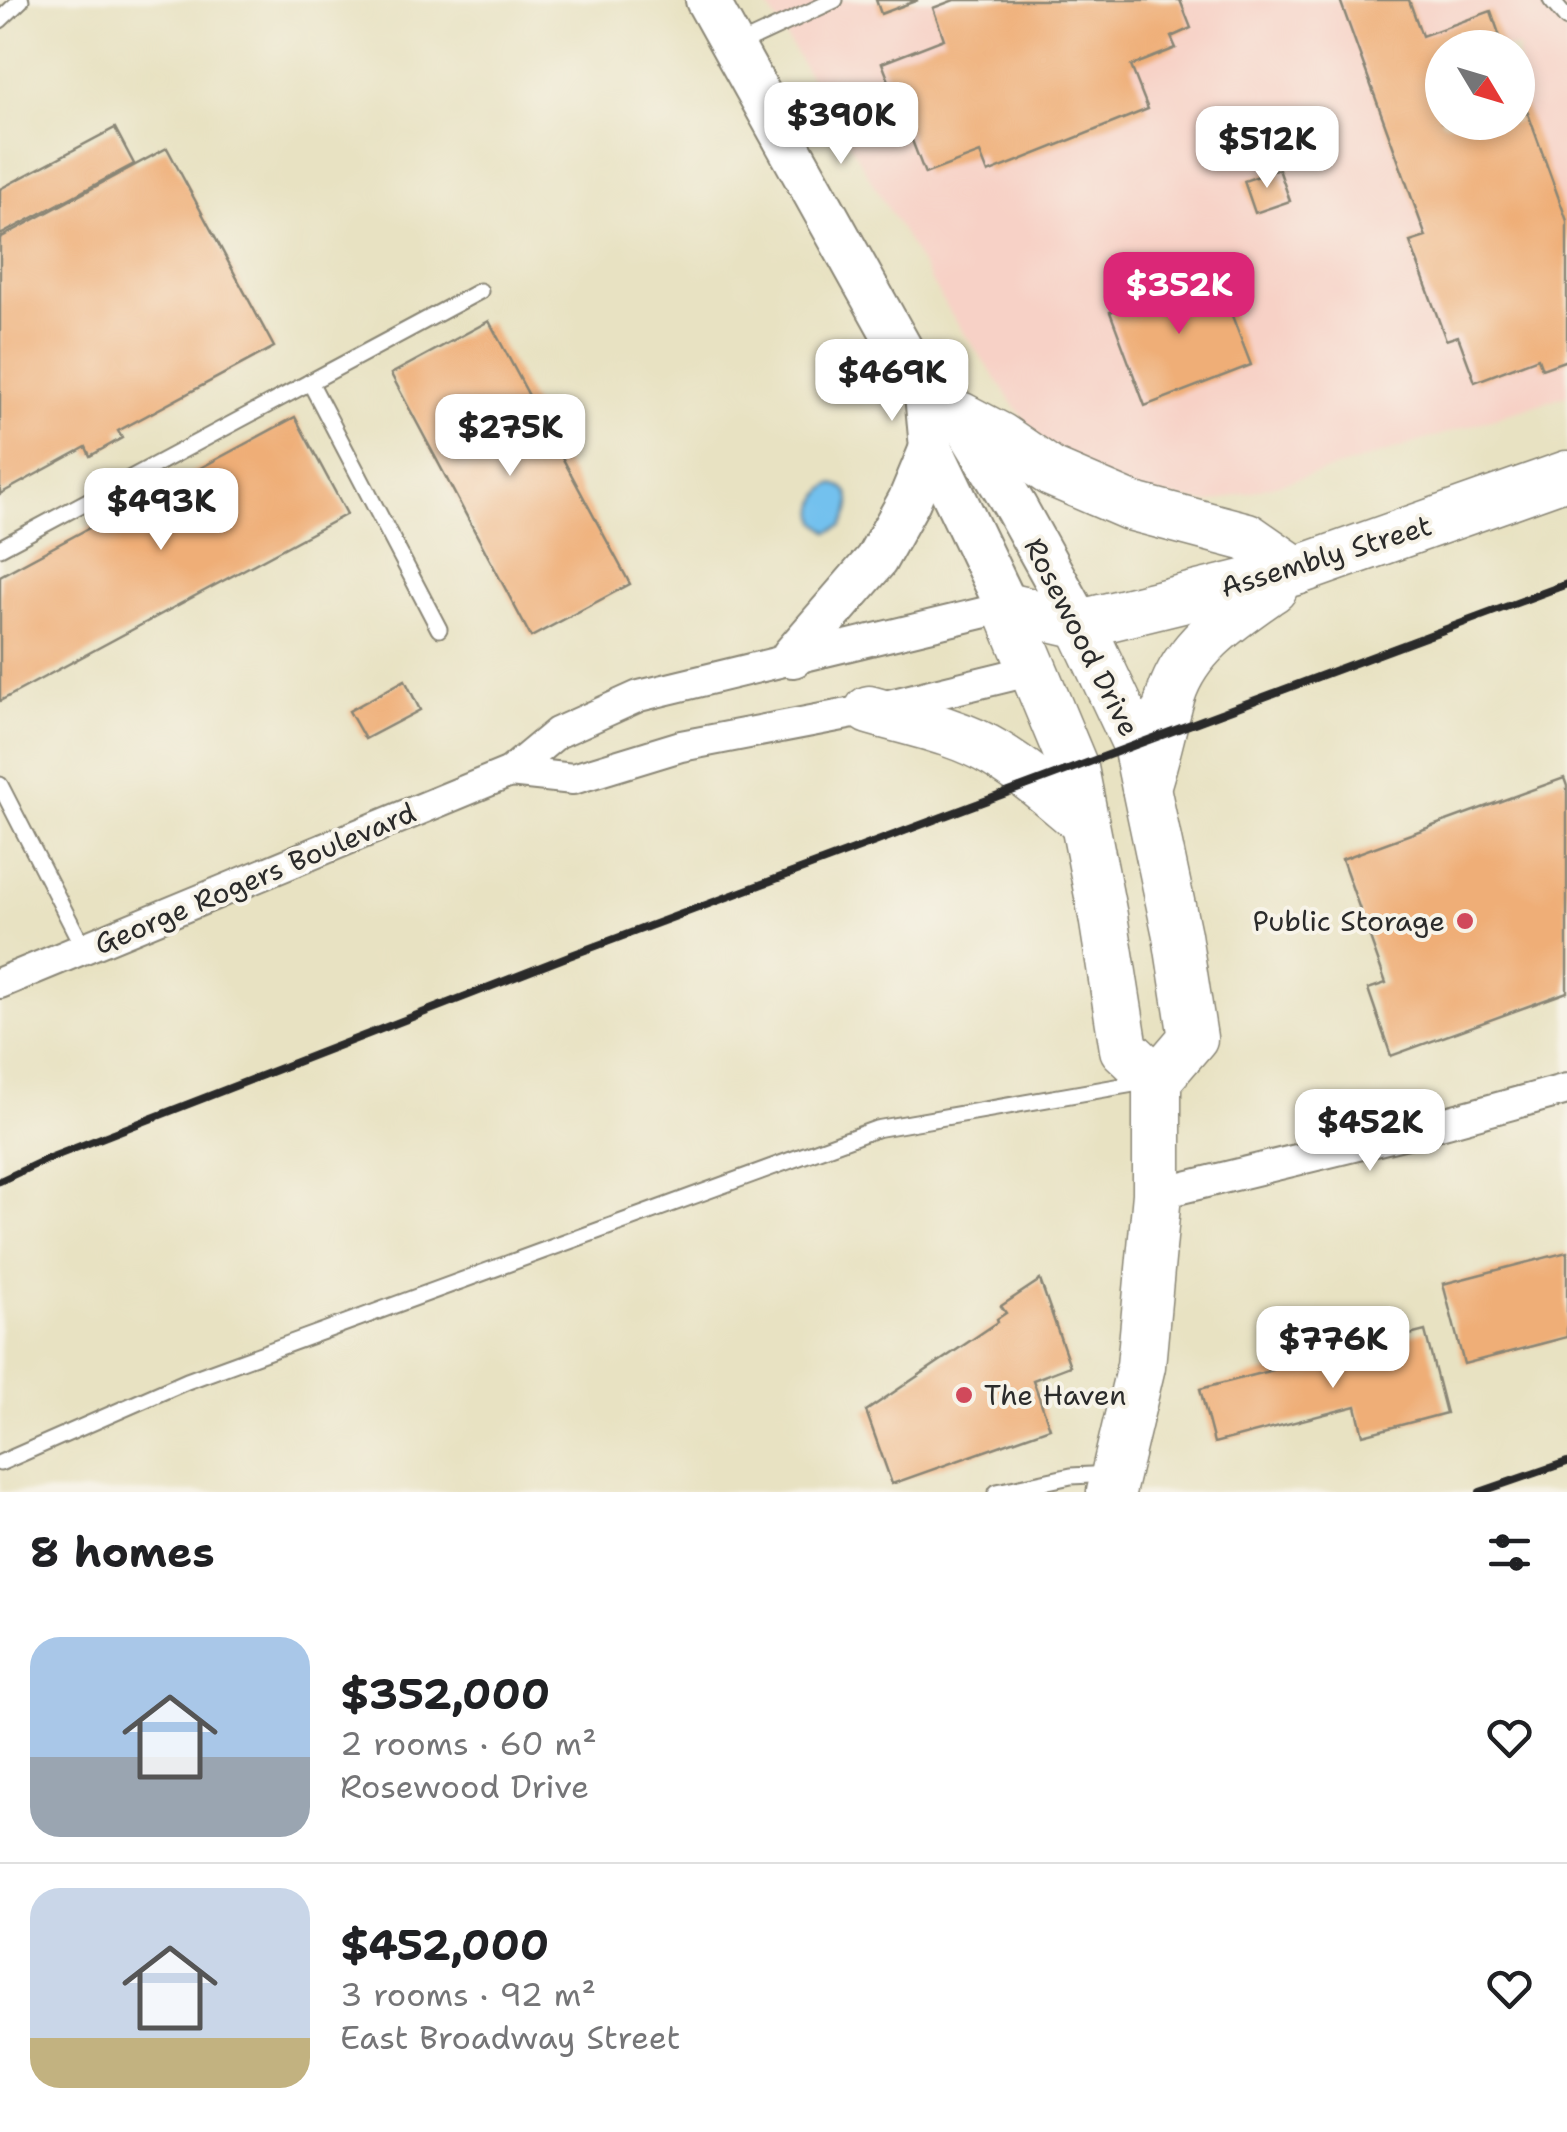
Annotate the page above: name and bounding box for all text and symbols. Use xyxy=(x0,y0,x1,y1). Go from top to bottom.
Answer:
north arrow xyxy=(1425,30,1535,140)
map controls xyxy=(1425,30,1535,140)
pin: $390K xyxy=(771,82,911,167)
text: $390K xyxy=(786,93,896,136)
pin: $512K xyxy=(1197,106,1337,191)
text: $512K xyxy=(1218,117,1316,160)
pin: $352K xyxy=(1109,252,1249,337)
text: $352K xyxy=(1125,263,1233,306)
pin: $469K xyxy=(822,339,962,424)
text: $469K xyxy=(837,350,947,393)
pin: $275K xyxy=(440,394,580,479)
text: $275K xyxy=(457,405,563,448)
pin: $493K xyxy=(91,468,231,553)
text: $493K xyxy=(106,479,216,522)
street label: Assembly Street xyxy=(1216,506,1436,606)
street label: Rosewood Drive xyxy=(1016,531,1148,743)
street label: George Rogers Boulevard xyxy=(89,793,421,963)
place label: Public Storage xyxy=(1253,902,1445,940)
marker: Public Storage xyxy=(1454,910,1476,932)
pin: $452K xyxy=(1300,1089,1440,1174)
text: $452K xyxy=(1317,1100,1423,1143)
pin: $776K xyxy=(1263,1306,1403,1391)
text: $776K xyxy=(1278,1317,1388,1360)
place label: The Haven xyxy=(984,1376,1127,1414)
marker: The Haven xyxy=(953,1384,975,1406)
text: 8 homes xyxy=(30,1524,215,1580)
icon: filters xyxy=(1482,1525,1537,1580)
text: $352,000 xyxy=(340,1666,550,1722)
icon: home xyxy=(110,1677,230,1797)
icon: heart xyxy=(1482,1710,1537,1765)
text: 2 rooms · 60 m² xyxy=(340,1722,597,1765)
text: Rosewood Drive xyxy=(340,1765,589,1808)
text: $452,000 xyxy=(340,1917,549,1973)
icon: home xyxy=(110,1928,230,2048)
icon: heart xyxy=(1482,1961,1537,2016)
text: 3 rooms · 92 m² xyxy=(340,1973,596,2016)
text: East Broadway Street xyxy=(340,2016,680,2059)

